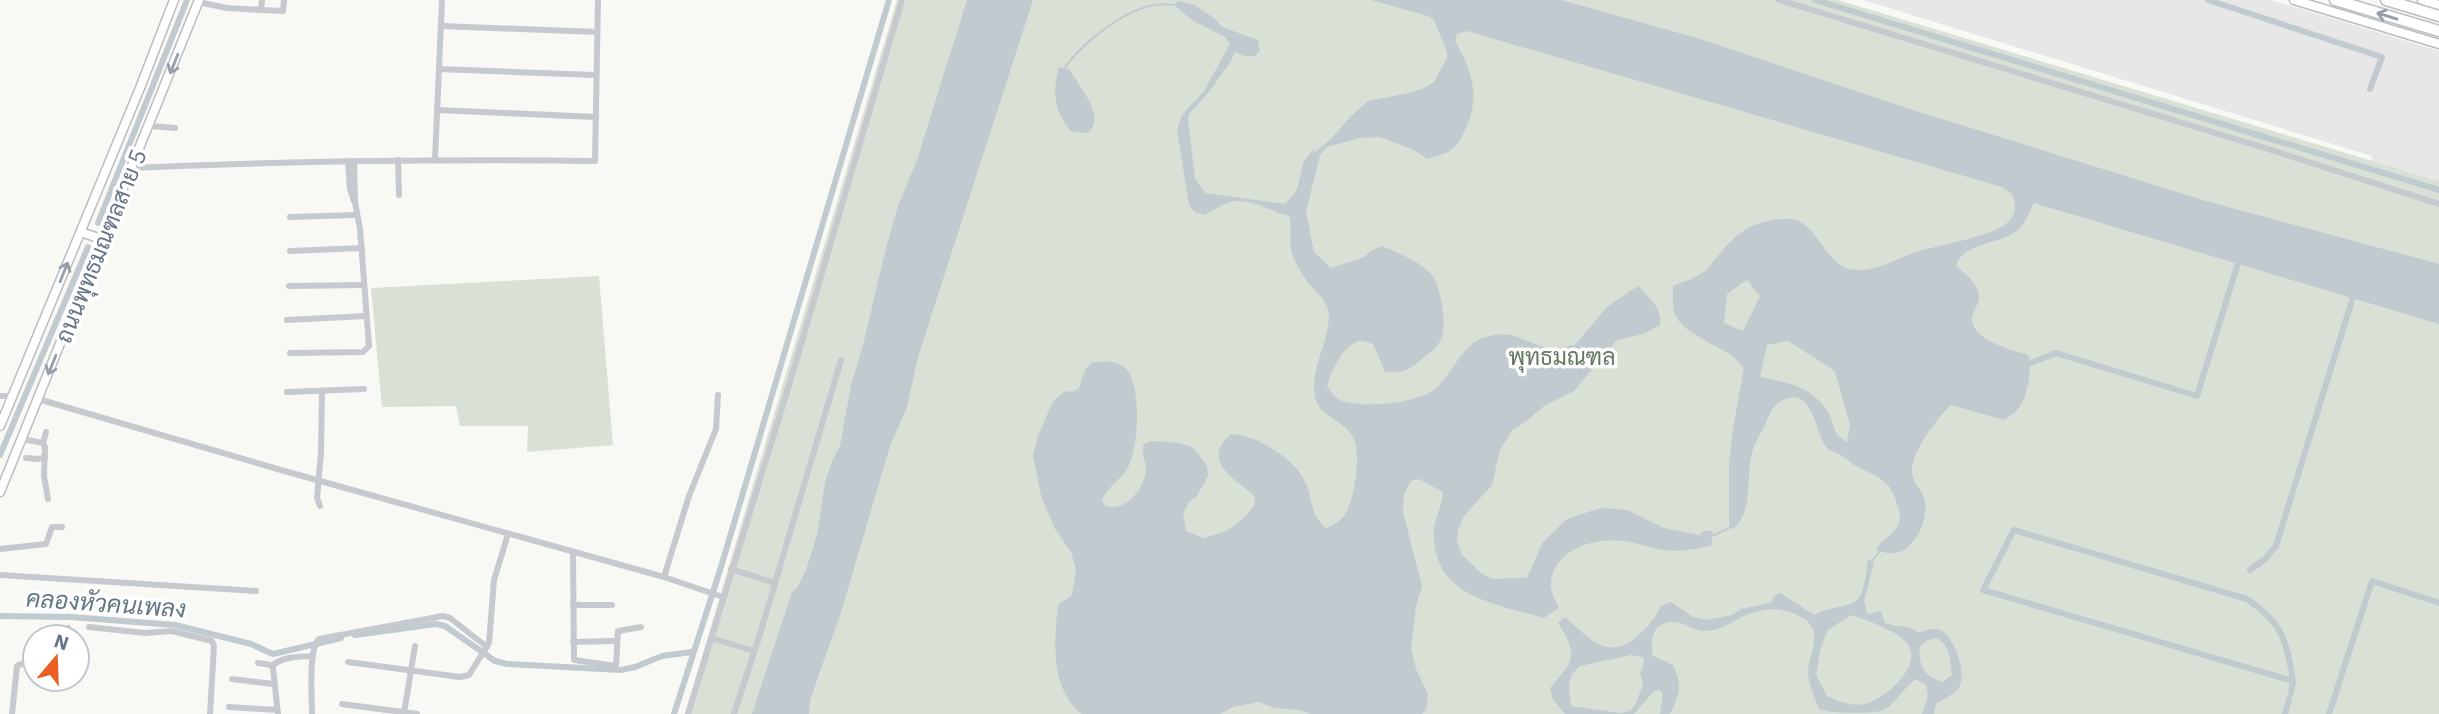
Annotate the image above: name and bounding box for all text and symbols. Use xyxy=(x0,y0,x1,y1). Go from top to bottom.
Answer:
one-way arrow xyxy=(2376,8,2398,21)
one-way arrow xyxy=(167,52,180,74)
street label: ถนนพุทธมณฑลสาย 5 xyxy=(47,144,155,348)
one-way arrow xyxy=(58,262,71,284)
park label: พุทธมณฑล xyxy=(1509,341,1616,373)
one-way arrow xyxy=(45,354,58,376)
water label: คลองหัวคนเพลง xyxy=(25,581,187,625)
north arrow xyxy=(21,623,91,693)
text: N xyxy=(51,628,72,656)

